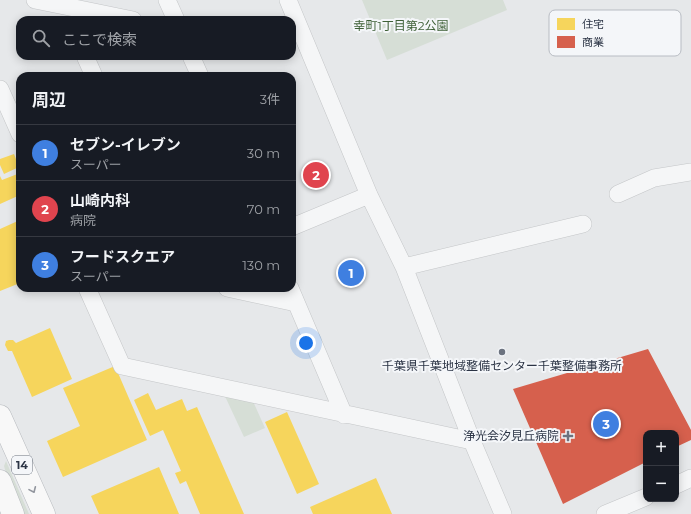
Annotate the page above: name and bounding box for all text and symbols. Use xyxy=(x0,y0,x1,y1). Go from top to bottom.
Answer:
legend xyxy=(549,10,681,56)
search box xyxy=(16,16,296,60)
text: 住宅 xyxy=(582,17,604,31)
park label: 幸町1丁目第2公園 xyxy=(353,18,449,33)
icon: search xyxy=(30,27,52,49)
text: ここで検索 xyxy=(62,30,137,49)
text: 商業 xyxy=(582,35,604,49)
text: 周辺 xyxy=(32,90,66,110)
text: 3件 xyxy=(260,91,280,107)
text: セブン-イレブン xyxy=(70,135,181,154)
text: 1 xyxy=(42,145,48,161)
text: 30 m xyxy=(247,145,280,161)
text: スーパー xyxy=(70,156,122,172)
pin: 2 xyxy=(303,160,329,190)
text: 山崎内科 xyxy=(70,191,130,210)
text: 2 xyxy=(41,201,49,217)
text: 70 m xyxy=(247,201,280,217)
text: 病院 xyxy=(70,212,96,228)
text: フードスクエア xyxy=(70,247,175,266)
text: 3 xyxy=(41,257,49,273)
text: 130 m xyxy=(242,257,280,273)
pin: 1 xyxy=(338,258,364,288)
text: スーパー xyxy=(70,268,122,284)
your location xyxy=(296,333,316,353)
marker: 千葉県千葉地域整備センター千葉整備事務所 xyxy=(497,347,507,357)
place label: 千葉県千葉地域整備センター千葉整備事務所 xyxy=(382,358,622,373)
pin: 3 xyxy=(593,409,619,439)
place label: 浄光会汐見丘病院 xyxy=(463,428,559,443)
marker: 浄光会汐見丘病院 xyxy=(562,430,574,442)
map controls xyxy=(643,430,679,502)
button: + xyxy=(643,430,679,466)
road number: 14 xyxy=(12,456,32,474)
button: − xyxy=(643,466,679,502)
one-way arrow xyxy=(28,486,36,494)

